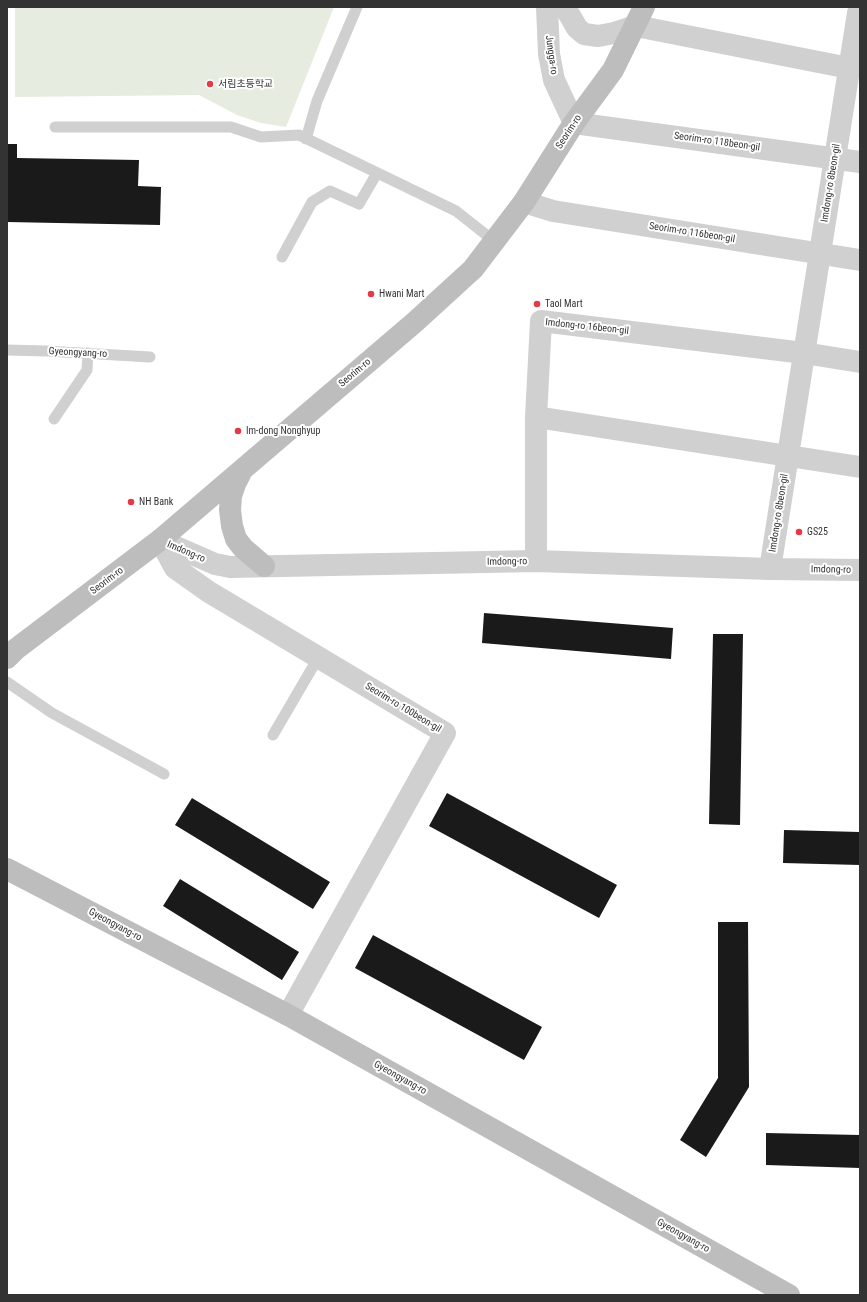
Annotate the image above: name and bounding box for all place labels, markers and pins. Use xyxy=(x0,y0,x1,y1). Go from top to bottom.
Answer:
place label: 서림초등학교 xyxy=(218,78,273,90)
marker: 서림초등학교 xyxy=(205,79,215,89)
place label: Hwani Mart xyxy=(379,288,425,300)
marker: Hwani Mart xyxy=(366,289,376,299)
place label: Taol Mart xyxy=(545,298,583,310)
marker: Taol Mart xyxy=(532,299,542,309)
place label: Im-dong Nonghyup xyxy=(246,425,320,437)
marker: Im-dong Nonghyup xyxy=(233,426,243,436)
place label: NH Bank xyxy=(139,496,173,508)
marker: NH Bank xyxy=(126,497,136,507)
place label: GS25 xyxy=(807,526,828,538)
marker: GS25 xyxy=(794,527,804,537)

